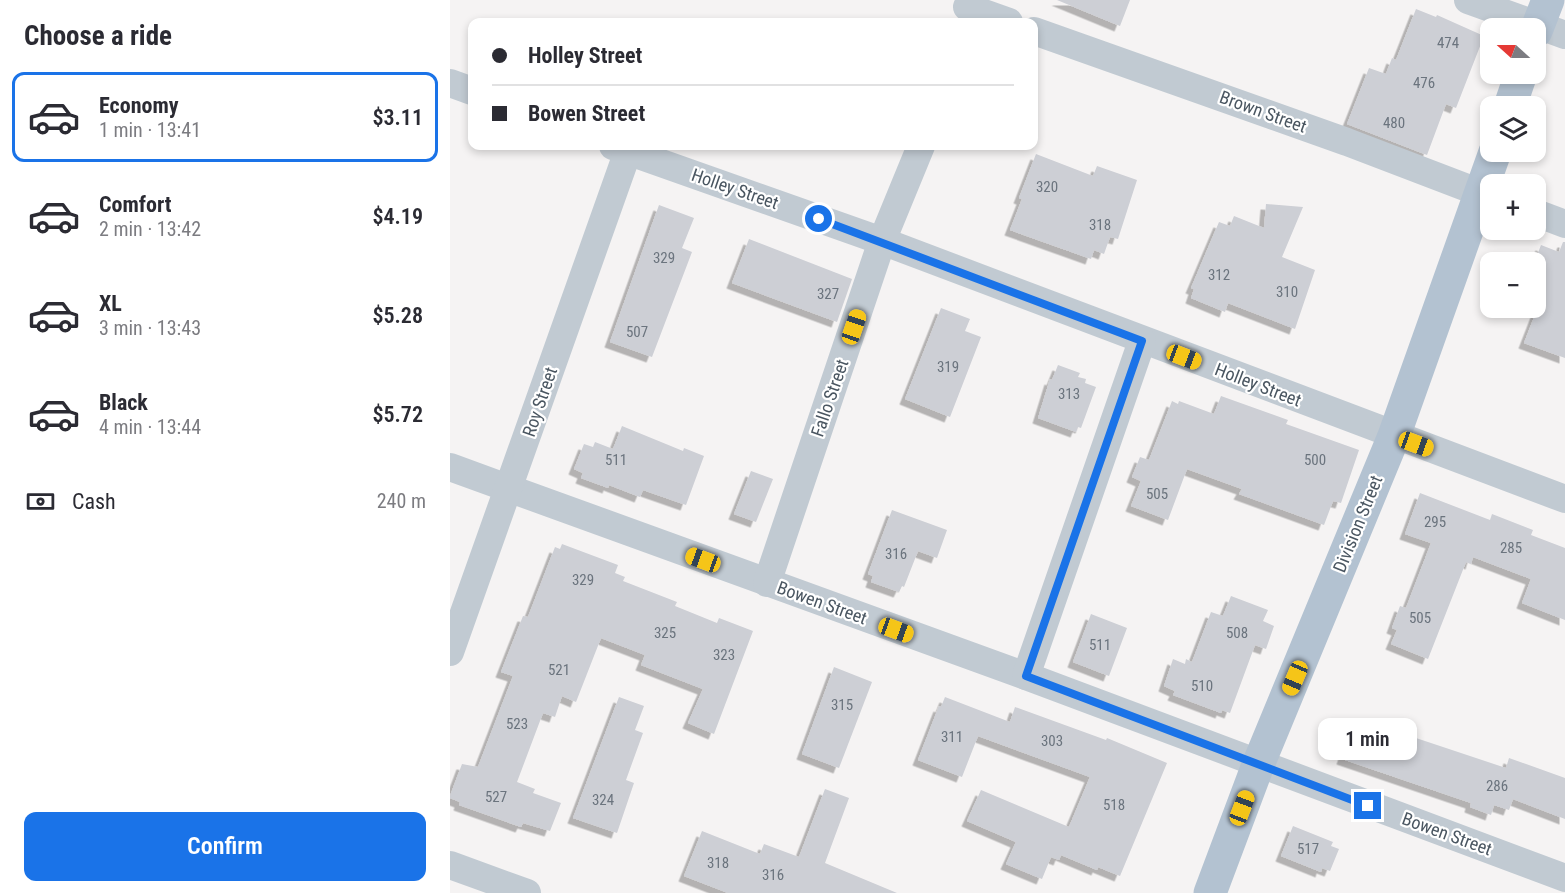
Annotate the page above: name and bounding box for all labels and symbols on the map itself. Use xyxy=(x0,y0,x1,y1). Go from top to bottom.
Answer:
north arrow xyxy=(1480,18,1546,84)
house number: 474 xyxy=(1437,34,1459,52)
house number: 476 xyxy=(1413,74,1435,92)
street label: Brown Street xyxy=(1217,86,1309,137)
house number: 480 xyxy=(1383,114,1405,132)
street label: Holley Street xyxy=(689,164,781,213)
house number: 320 xyxy=(1036,178,1058,196)
route start xyxy=(805,205,832,232)
house number: 318 xyxy=(1089,216,1111,234)
house number: 329 xyxy=(653,249,675,267)
house number: 312 xyxy=(1208,266,1230,284)
house number: 310 xyxy=(1276,283,1298,301)
house number: 327 xyxy=(817,285,839,303)
car xyxy=(840,307,868,347)
house number: 507 xyxy=(626,323,648,341)
car xyxy=(1164,342,1204,372)
street label: Fallo Street xyxy=(806,356,853,439)
house number: 319 xyxy=(937,358,959,376)
street label: Holley Street xyxy=(1212,358,1304,411)
street label: Roy Street xyxy=(518,364,561,439)
house number: 313 xyxy=(1058,385,1080,403)
car xyxy=(1396,429,1436,459)
house number: 511 xyxy=(605,451,627,469)
house number: 500 xyxy=(1304,451,1326,469)
street label: Division Street xyxy=(1329,472,1386,575)
house number: 505 xyxy=(1146,485,1168,503)
house number: 295 xyxy=(1424,513,1446,531)
house number: 285 xyxy=(1500,539,1522,557)
car xyxy=(683,545,723,575)
house number: 316 xyxy=(885,545,907,563)
house number: 329 xyxy=(572,571,594,589)
street label: Bowen Street xyxy=(774,577,870,628)
house number: 505 xyxy=(1409,609,1431,627)
car xyxy=(876,615,916,645)
house number: 325 xyxy=(654,624,676,642)
house number: 508 xyxy=(1226,624,1248,642)
house number: 511 xyxy=(1089,636,1111,654)
house number: 323 xyxy=(713,646,735,664)
car xyxy=(1280,658,1310,698)
house number: 521 xyxy=(548,661,570,679)
house number: 510 xyxy=(1191,677,1213,695)
house number: 315 xyxy=(831,696,853,714)
house number: 523 xyxy=(506,715,528,733)
callout: 1 min xyxy=(1318,719,1418,761)
house number: 311 xyxy=(941,728,963,746)
house number: 303 xyxy=(1041,732,1063,750)
house number: 286 xyxy=(1486,777,1508,795)
house number: 527 xyxy=(485,788,507,806)
car xyxy=(1227,788,1257,828)
house number: 324 xyxy=(592,791,614,809)
route end xyxy=(1354,792,1381,819)
house number: 518 xyxy=(1103,796,1125,814)
street label: Bowen Street xyxy=(1399,808,1495,859)
house number: 517 xyxy=(1297,840,1319,858)
house number: 318 xyxy=(707,854,729,872)
house number: 316 xyxy=(762,866,784,884)

